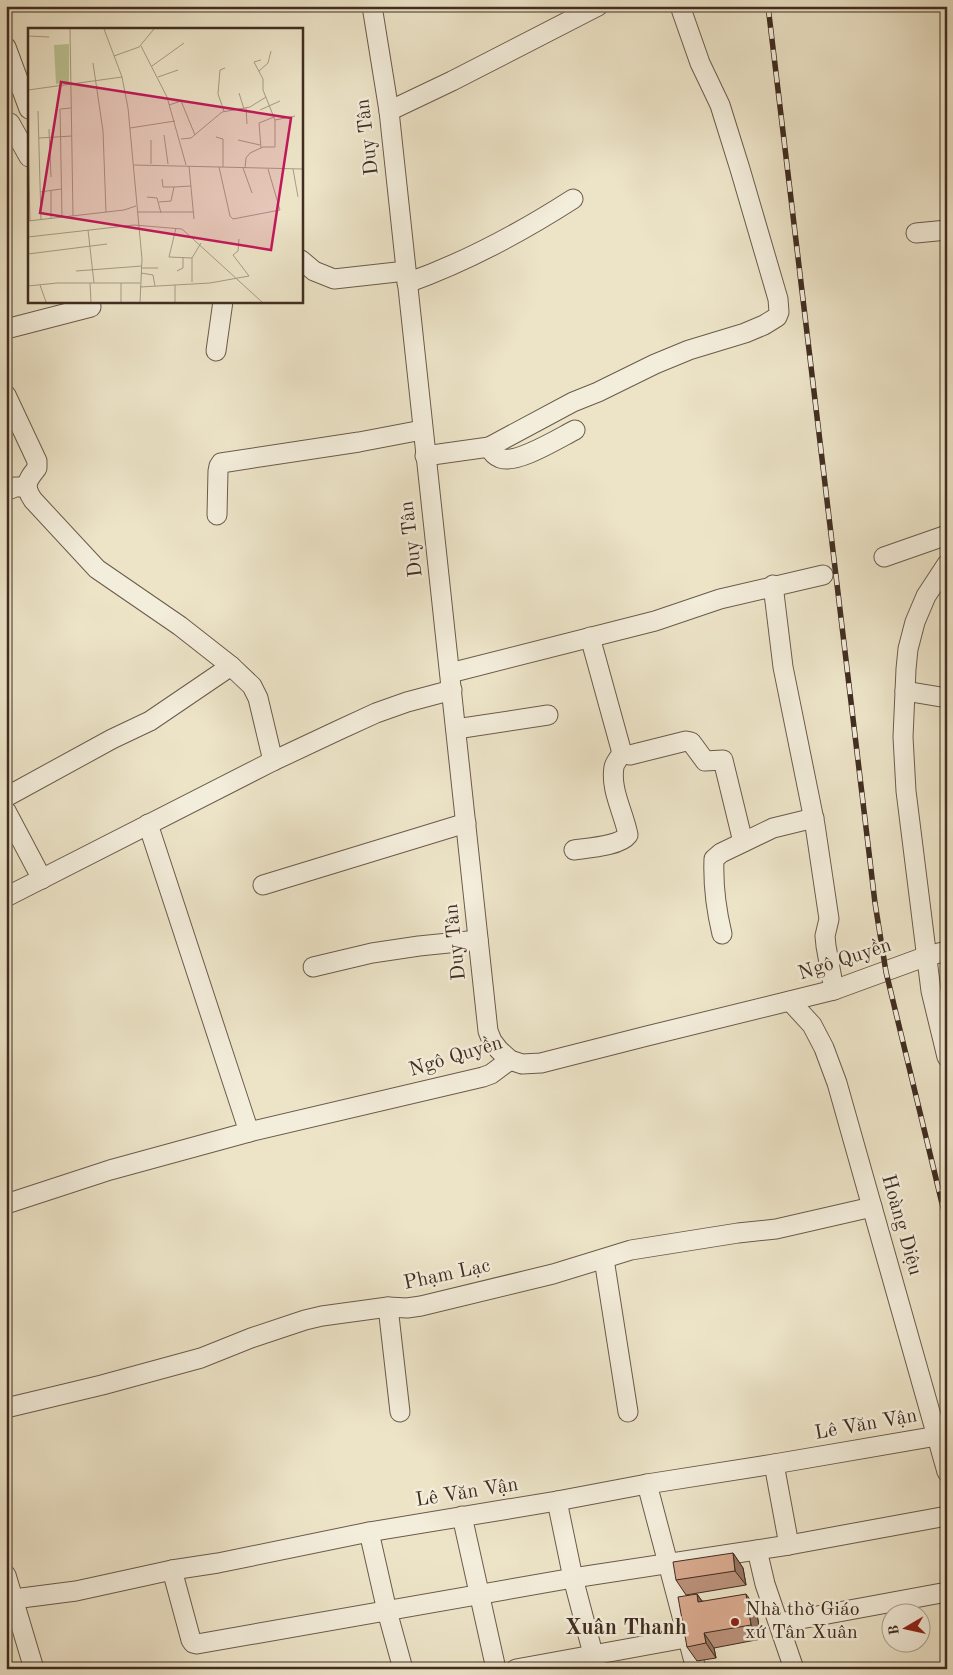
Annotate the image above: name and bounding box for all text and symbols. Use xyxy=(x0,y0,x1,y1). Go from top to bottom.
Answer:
inset map xyxy=(28,28,302,302)
street label: Duy Tân xyxy=(353,98,383,176)
street label: Duy Tân xyxy=(397,500,427,578)
street label: Duy Tân xyxy=(442,903,470,981)
street label: Ngô Quyền xyxy=(795,934,894,984)
street label: Ngô Quyền xyxy=(406,1031,505,1081)
street label: Hoàng Diệu xyxy=(877,1172,925,1278)
street label: Phạm Lạc xyxy=(402,1256,492,1294)
street label: Lê Văn Vận xyxy=(813,1406,919,1444)
street label: Lê Văn Vận xyxy=(414,1475,520,1511)
place label: Nhà thờ Giáo xứ Tân Xuân xyxy=(745,1600,860,1643)
north arrow xyxy=(880,1602,930,1652)
marker: Nhà thờ Giáo xứ Tân Xuân xyxy=(729,1616,741,1628)
district label: Xuân Thanh xyxy=(565,1617,687,1639)
text: B xyxy=(886,1624,902,1636)

